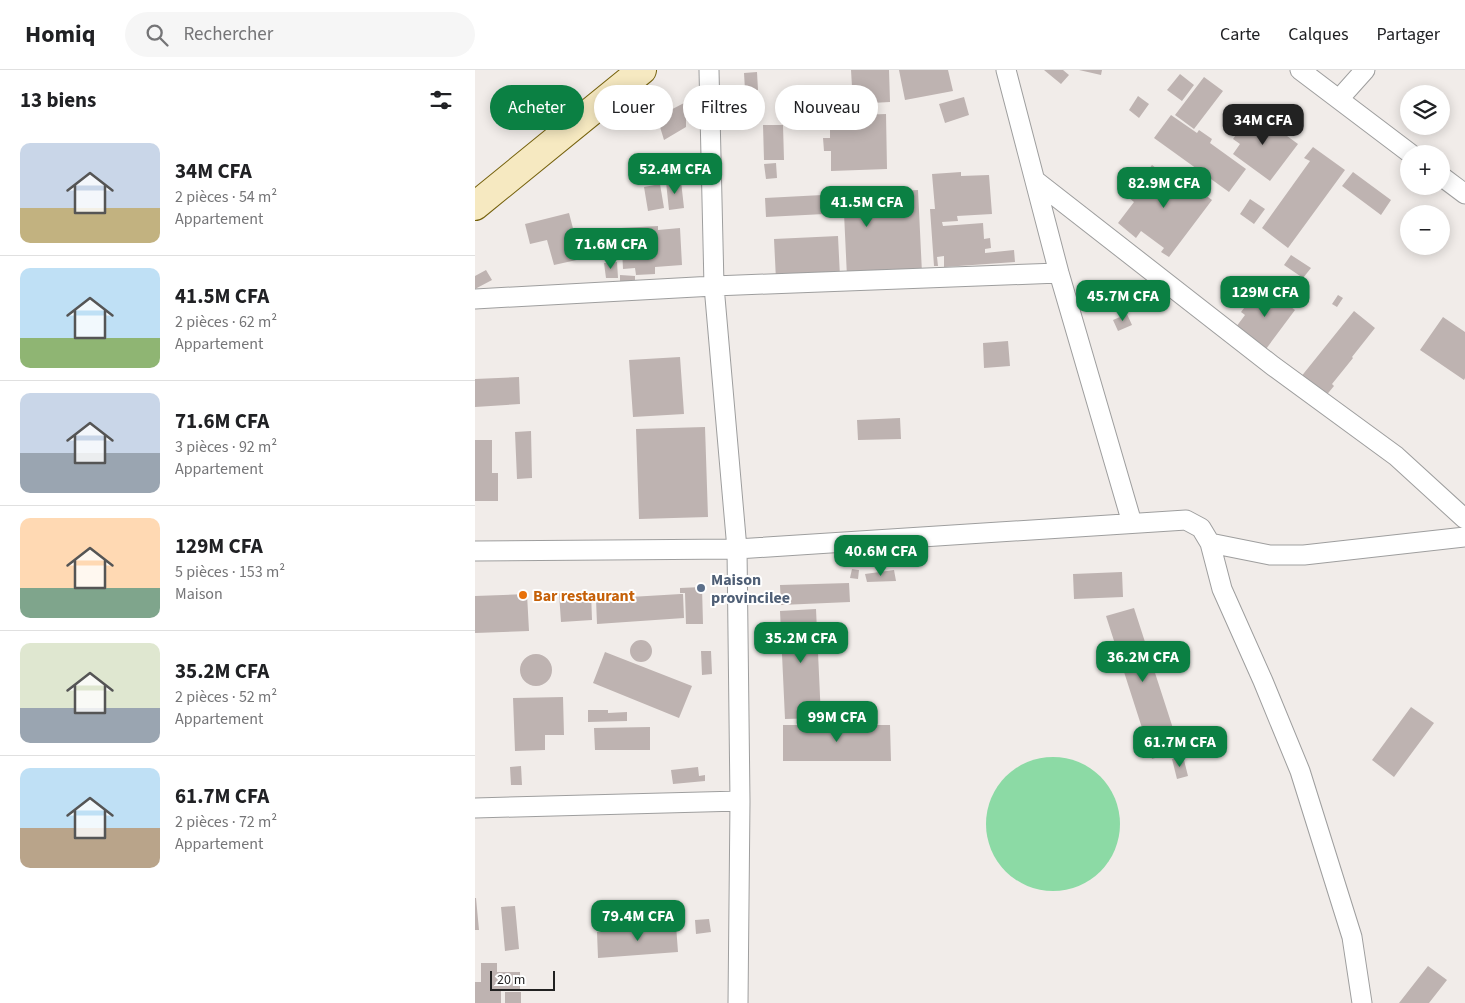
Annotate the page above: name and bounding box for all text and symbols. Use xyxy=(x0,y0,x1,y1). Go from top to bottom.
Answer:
search box xyxy=(125,12,475,57)
text: Homiq xyxy=(25,17,95,52)
icon: search xyxy=(143,21,171,49)
text: Rechercher xyxy=(183,21,273,48)
text: Carte xyxy=(1220,22,1260,47)
text: Calques xyxy=(1288,22,1348,47)
text: Partager xyxy=(1376,22,1440,47)
text: 13 biens xyxy=(20,85,96,115)
chip: Acheter xyxy=(490,85,584,130)
chip: Louer xyxy=(594,85,673,130)
chip: Filtres xyxy=(683,85,765,130)
chip: Nouveau xyxy=(775,85,878,130)
map controls xyxy=(1400,85,1450,255)
button: layers xyxy=(1400,85,1450,135)
icon: filters xyxy=(427,86,455,114)
pin: 34M CFA xyxy=(1217,104,1309,146)
text: 34M CFA xyxy=(1234,109,1292,131)
button: + xyxy=(1400,145,1450,195)
pin: 52.4M CFA xyxy=(618,152,732,195)
text: 34M CFA xyxy=(175,156,252,186)
text: 52.4M CFA xyxy=(639,158,711,180)
icon: home xyxy=(60,163,120,223)
pin: 82.9M CFA xyxy=(1107,166,1221,209)
text: 82.9M CFA xyxy=(1128,172,1200,194)
text: 2 pièces · 54 m² xyxy=(175,186,277,208)
pin: 41.5M CFA xyxy=(810,186,924,228)
text: 41.5M CFA xyxy=(831,191,903,213)
button: − xyxy=(1400,205,1450,255)
text: Appartement xyxy=(175,208,263,230)
pin: 71.6M CFA xyxy=(554,228,668,270)
text: 71.6M CFA xyxy=(575,233,647,255)
pin: 129M CFA xyxy=(1213,276,1317,318)
pin: 45.7M CFA xyxy=(1066,280,1180,322)
text: 41.5M CFA xyxy=(175,281,269,311)
text: 129M CFA xyxy=(1232,281,1298,303)
text: 45.7M CFA xyxy=(1087,285,1159,307)
icon: home xyxy=(60,288,120,348)
text: 2 pièces · 62 m² xyxy=(175,311,277,333)
text: Appartement xyxy=(175,333,263,355)
text: 71.6M CFA xyxy=(175,406,269,436)
icon: home xyxy=(60,413,120,473)
text: 3 pièces · 92 m² xyxy=(175,436,277,458)
text: Appartement xyxy=(175,458,263,480)
text: 129M CFA xyxy=(175,531,263,561)
pin: 40.6M CFA xyxy=(824,534,938,577)
icon: home xyxy=(60,538,120,598)
text: 40.6M CFA xyxy=(845,540,917,562)
text: 5 pièces · 153 m² xyxy=(175,561,285,583)
place label: Maison provincilee xyxy=(711,569,790,609)
marker: Maison provincilee xyxy=(695,582,707,594)
text: Maison xyxy=(175,583,223,605)
place label: Bar restaurant xyxy=(533,585,635,607)
marker: Bar restaurant xyxy=(517,589,529,601)
pin: 35.2M CFA xyxy=(744,622,858,664)
text: 35.2M CFA xyxy=(765,627,837,649)
pin: 36.2M CFA xyxy=(1086,640,1200,683)
text: 36.2M CFA xyxy=(1107,646,1179,668)
text: 35.2M CFA xyxy=(175,656,269,686)
icon: home xyxy=(60,663,120,723)
text: 2 pièces · 52 m² xyxy=(175,686,277,708)
pin: 99M CFA xyxy=(791,700,883,743)
text: 99M CFA xyxy=(808,706,866,728)
text: Appartement xyxy=(175,708,263,730)
pin: 61.7M CFA xyxy=(1123,726,1237,768)
text: 61.7M CFA xyxy=(1144,731,1216,753)
text: 61.7M CFA xyxy=(175,781,269,811)
icon: home xyxy=(60,788,120,848)
text: 2 pièces · 72 m² xyxy=(175,811,277,833)
text: Appartement xyxy=(175,833,263,855)
pin: 79.4M CFA xyxy=(581,900,695,942)
text: 79.4M CFA xyxy=(602,905,674,927)
scale bar xyxy=(490,968,555,991)
text: 20 m xyxy=(497,970,525,990)

